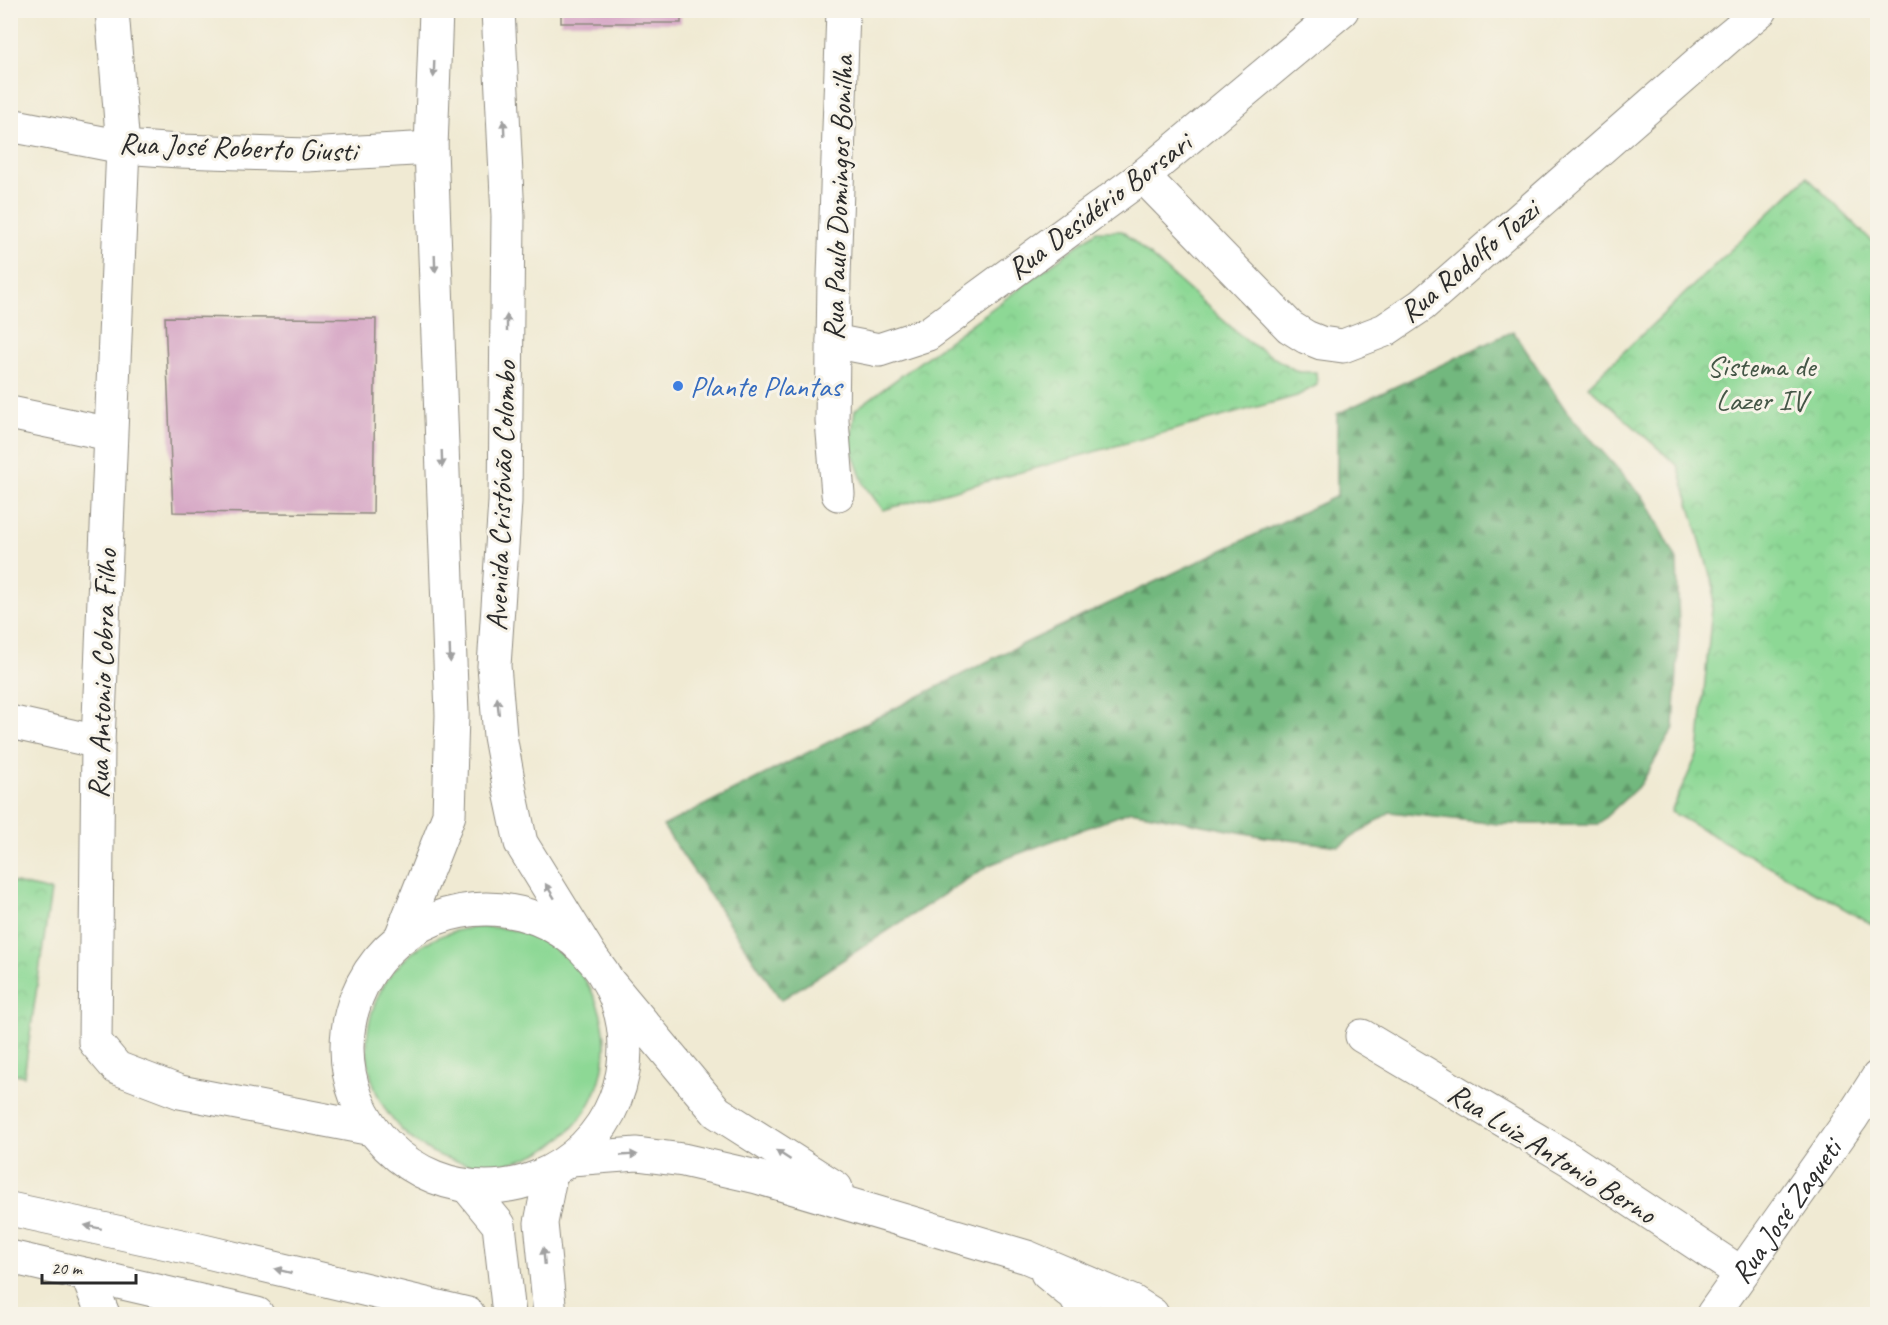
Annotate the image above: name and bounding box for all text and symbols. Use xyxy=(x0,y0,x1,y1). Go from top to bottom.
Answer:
street label: Rua Paulo Domingos Bonilha xyxy=(814,53,862,341)
one-way arrow xyxy=(429,59,438,78)
one-way arrow xyxy=(499,118,508,137)
street label: Rua Desidério Borsari xyxy=(999,122,1201,288)
street label: Rua José Roberto Giusti xyxy=(119,124,361,170)
street label: Rua Rodolfo Tozzi xyxy=(1391,189,1550,331)
one-way arrow xyxy=(431,254,440,273)
one-way arrow xyxy=(502,313,512,332)
park label: Sistema de Lazer IV xyxy=(1707,347,1818,419)
street label: Avenida Cristóvão Colombo xyxy=(477,359,525,631)
place label: Plante Plantas xyxy=(690,367,844,405)
marker: Plante Plantas xyxy=(671,379,685,393)
one-way arrow xyxy=(438,449,447,468)
street label: Rua Antonio Cobra Filho xyxy=(79,547,125,799)
one-way arrow xyxy=(445,644,454,663)
one-way arrow xyxy=(493,696,503,715)
one-way arrow xyxy=(545,882,556,899)
street label: Rua Luiz Antonio Berno xyxy=(1441,1074,1664,1233)
street label: Rua José Zagueti xyxy=(1722,1129,1852,1291)
one-way arrow xyxy=(775,1149,792,1160)
one-way arrow xyxy=(620,1150,639,1159)
one-way arrow xyxy=(84,1222,103,1232)
scale bar xyxy=(42,1247,136,1285)
one-way arrow xyxy=(539,1247,549,1266)
text: 20 m xyxy=(51,1257,84,1279)
one-way arrow xyxy=(274,1265,293,1275)

